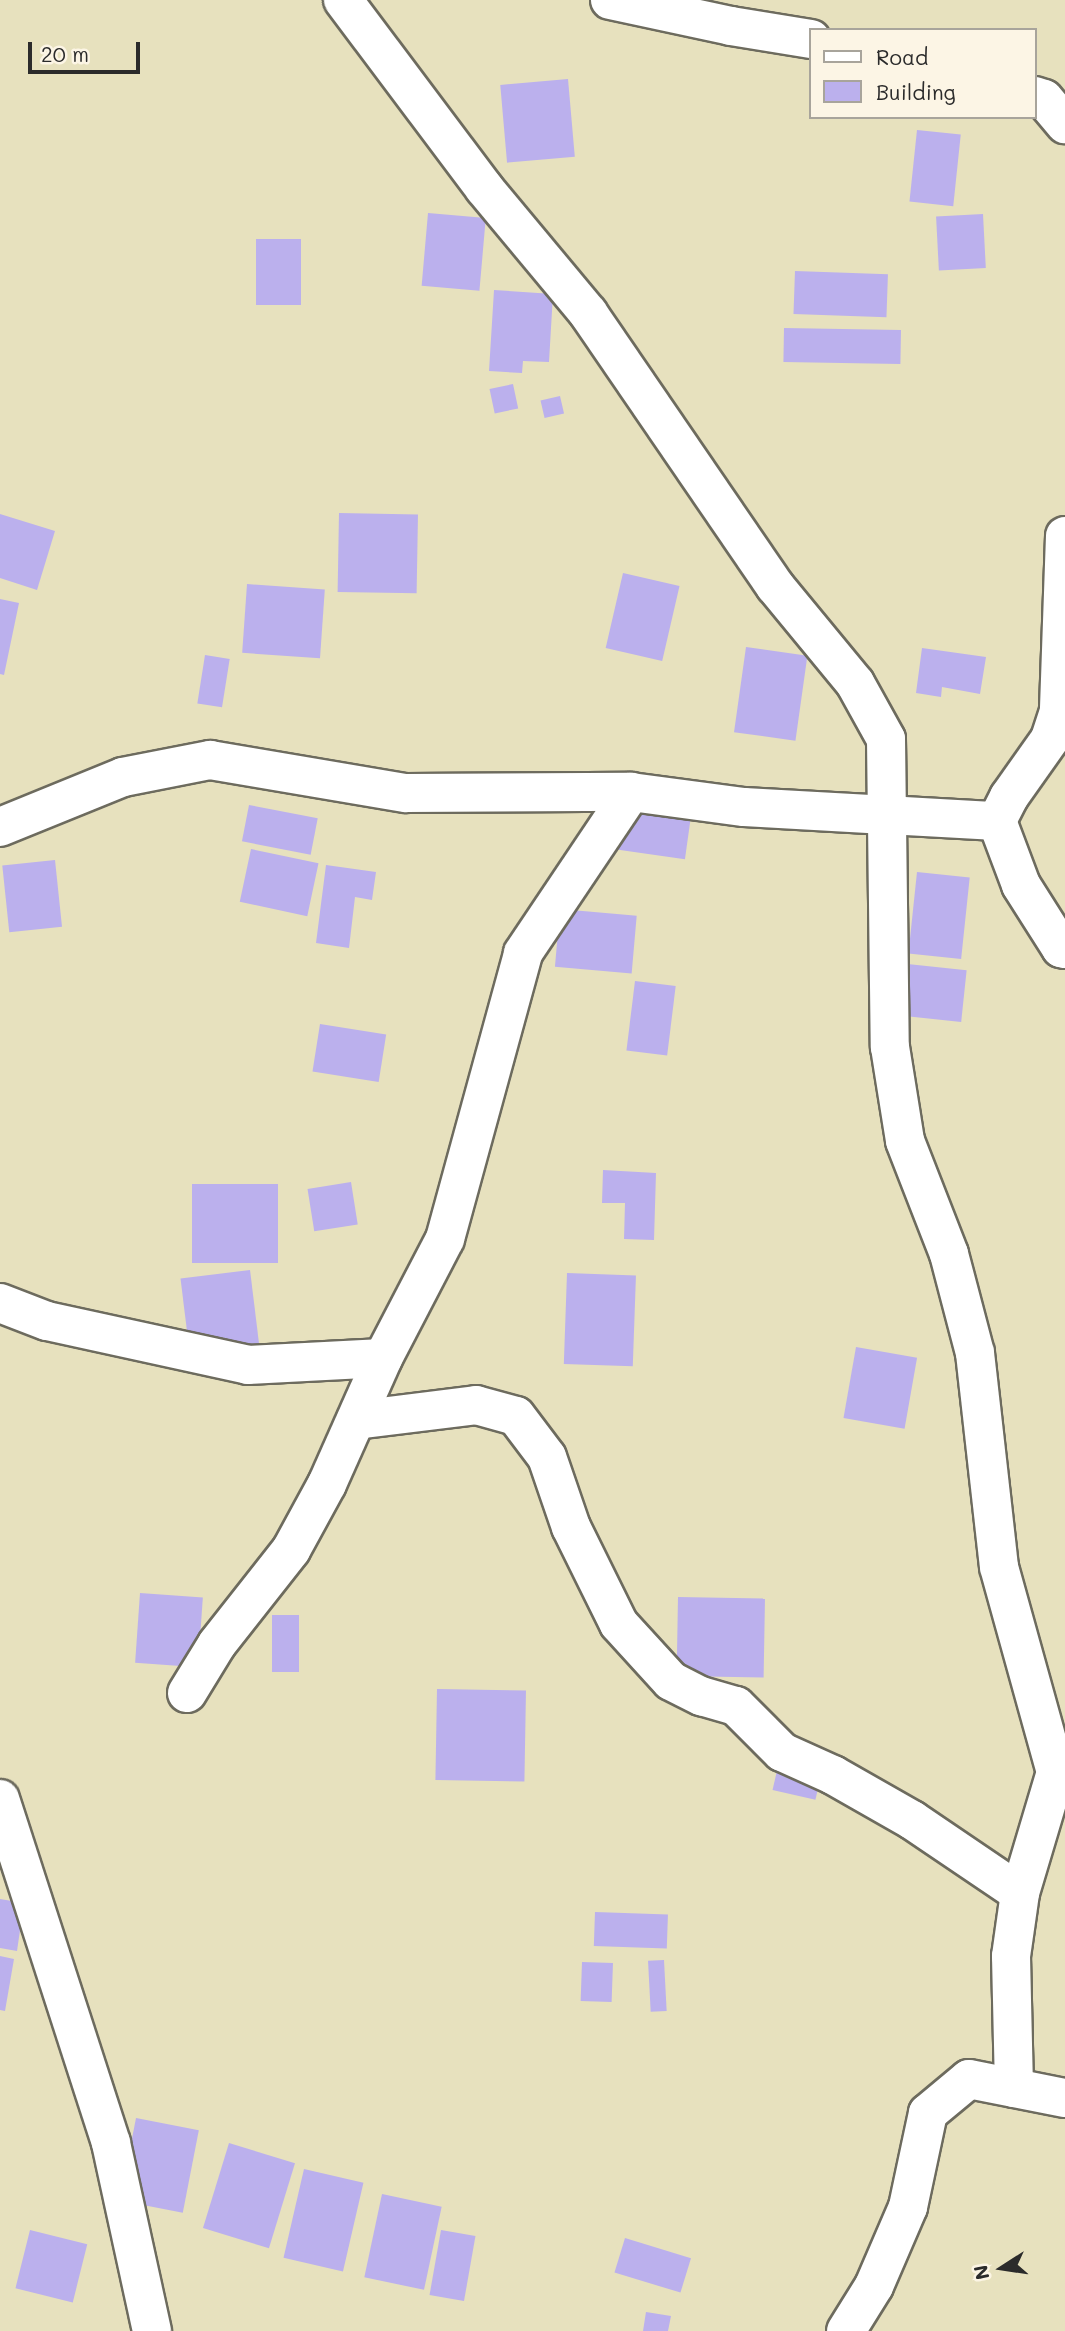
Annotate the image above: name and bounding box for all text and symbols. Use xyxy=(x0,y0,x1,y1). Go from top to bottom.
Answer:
scale bar xyxy=(32,28,144,72)
legend xyxy=(810,28,1037,119)
text: 20 m xyxy=(41,40,89,67)
text: Road xyxy=(876,43,928,70)
text: Building xyxy=(876,78,956,105)
north arrow xyxy=(967,2233,1037,2303)
text: N xyxy=(967,2263,995,2282)

